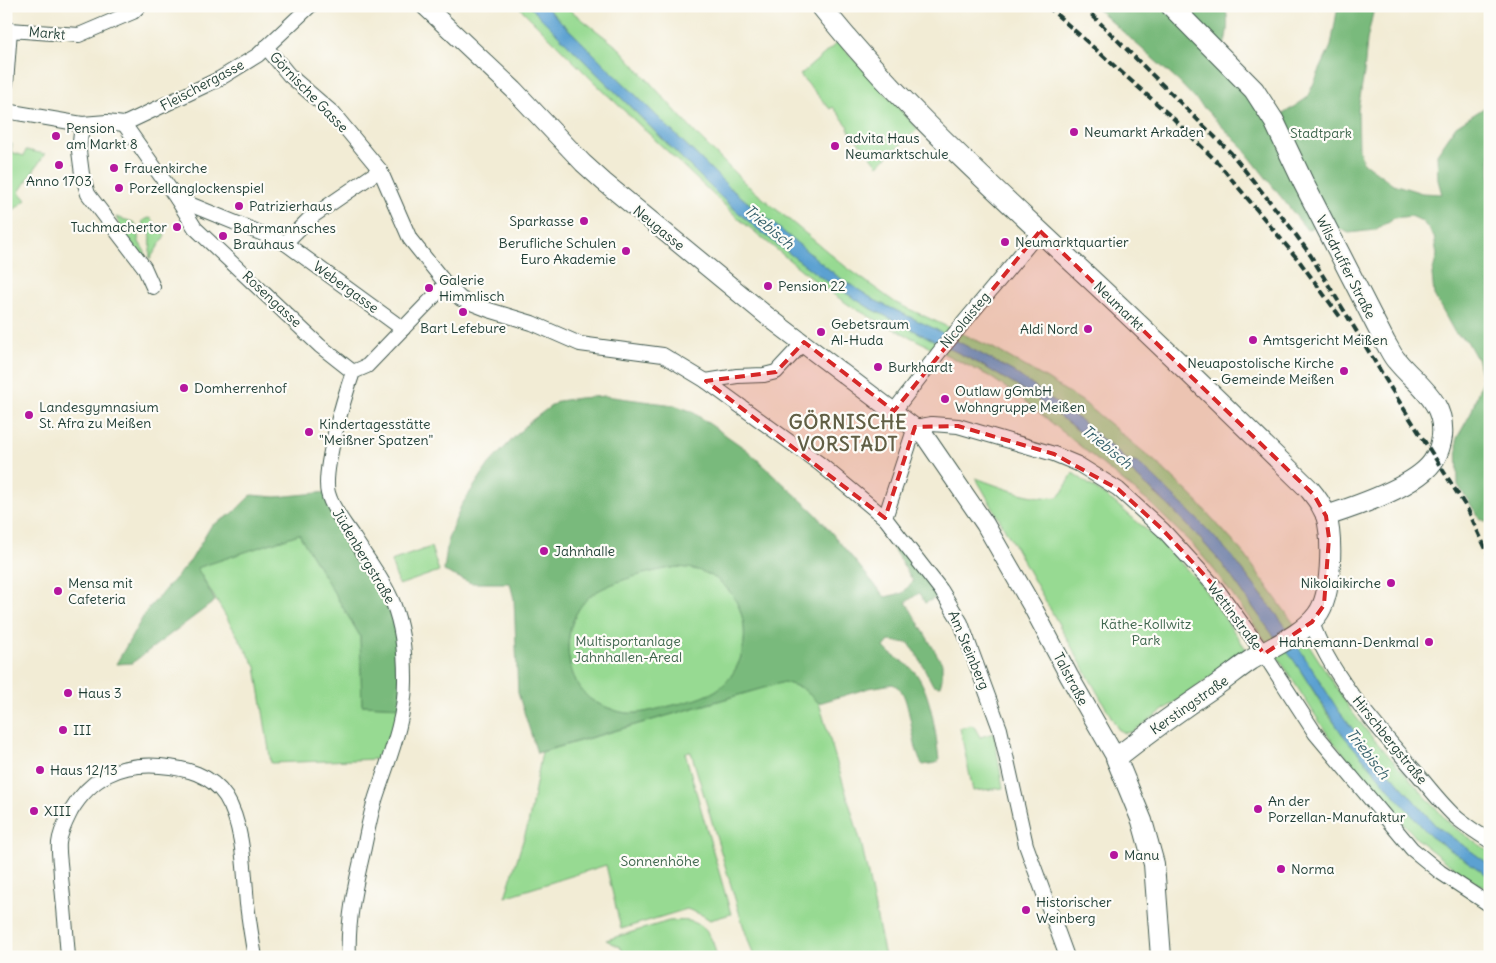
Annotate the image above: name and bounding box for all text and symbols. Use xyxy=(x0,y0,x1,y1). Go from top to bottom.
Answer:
street label: Markt xyxy=(28,22,66,44)
street label: Görnische Gasse xyxy=(266,48,352,136)
street label: Fleischergasse xyxy=(157,55,247,115)
place label: Pension am Markt 8 xyxy=(66,119,138,153)
place label: Neumarkt Arkaden xyxy=(1084,123,1204,141)
park label: Stadtpark xyxy=(1290,124,1352,142)
marker: Neumarkt Arkaden xyxy=(1068,126,1080,138)
place label: advita Haus Neumarktschule xyxy=(845,129,949,163)
marker: Pension am Markt 8 xyxy=(50,130,62,142)
marker: advita Haus Neumarktschule xyxy=(829,140,841,152)
marker: Anno 1703 xyxy=(53,159,65,171)
place label: Frauenkirche xyxy=(124,159,207,177)
marker: Frauenkirche xyxy=(108,162,120,174)
place label: Anno 1703 xyxy=(26,172,92,190)
place label: Porzellanglockenspiel xyxy=(129,179,264,197)
marker: Porzellanglockenspiel xyxy=(113,182,125,194)
place label: Patrizierhaus xyxy=(249,197,332,215)
marker: Patrizierhaus xyxy=(233,200,245,212)
water label: Triebisch xyxy=(741,200,798,253)
street label: Neugasse xyxy=(630,202,688,254)
place label: Sparkasse xyxy=(509,212,574,230)
street label: Wilsdruffer Straße xyxy=(1312,212,1380,322)
marker: Sparkasse xyxy=(578,215,590,227)
place label: Tuchmachertor xyxy=(70,218,167,236)
place label: Bahrmannsches Brauhaus xyxy=(233,219,336,253)
marker: Tuchmachertor xyxy=(171,221,183,233)
marker: Bahrmannsches Brauhaus xyxy=(217,230,229,242)
place label: Neumarktquartier xyxy=(1015,233,1129,251)
place label: Berufliche Schulen Euro Akademie xyxy=(499,234,616,268)
marker: Neumarktquartier xyxy=(999,236,1011,248)
marker: Berufliche Schulen Euro Akademie xyxy=(620,245,632,257)
street label: Webergasse xyxy=(310,257,382,317)
street label: Rosengasse xyxy=(239,267,305,331)
place label: Galerie Himmlisch xyxy=(439,271,505,305)
place label: Pension 22 xyxy=(778,277,846,295)
street label: Neumarkt xyxy=(1090,278,1148,335)
marker: Pension 22 xyxy=(762,280,774,292)
marker: Galerie Himmlisch xyxy=(423,282,435,294)
street label: Nicolaisteg xyxy=(936,288,994,352)
marker: Bart Lefebure xyxy=(457,306,469,318)
place label: Gebetsraum Al-Huda xyxy=(831,315,909,349)
place label: Bart Lefebure xyxy=(420,319,506,337)
place label: Aldi Nord xyxy=(1020,320,1078,338)
marker: Aldi Nord xyxy=(1082,323,1094,335)
marker: Gebetsraum Al-Huda xyxy=(815,326,827,338)
place label: Amtsgericht Meißen xyxy=(1263,331,1388,349)
marker: Amtsgericht Meißen xyxy=(1247,334,1259,346)
place label: Neuapostolische Kirche - Gemeinde Meißen xyxy=(1187,354,1334,388)
place label: Burkhardt xyxy=(888,358,953,376)
marker: Burkhardt xyxy=(872,361,884,373)
marker: Neuapostolische Kirche - Gemeinde Meißen xyxy=(1338,365,1350,377)
place label: Domherrenhof xyxy=(194,379,287,397)
marker: Domherrenhof xyxy=(178,382,190,394)
place label: Outlaw gGmbH Wohngruppe Meißen xyxy=(955,382,1085,416)
marker: Outlaw gGmbH Wohngruppe Meißen xyxy=(939,393,951,405)
place label: Landesgymnasium St. Afra zu Meißen xyxy=(39,398,159,432)
marker: Landesgymnasium St. Afra zu Meißen xyxy=(23,409,35,421)
district label: GÖRNISCHE VORSTADT xyxy=(789,409,907,456)
place label: Kindertagesstätte "Meißner Spatzen" xyxy=(319,415,433,449)
water label: Triebisch xyxy=(1078,421,1137,473)
marker: Kindertagesstätte "Meißner Spatzen" xyxy=(303,426,315,438)
street label: Jüdenbergstraße xyxy=(329,505,399,607)
place label: Jahnhalle xyxy=(554,542,615,560)
marker: Jahnhalle xyxy=(538,545,550,557)
place label: Mensa mit Cafeteria xyxy=(68,574,133,608)
place label: Nikolaikirche xyxy=(1300,574,1381,592)
marker: Nikolaikirche xyxy=(1385,577,1397,589)
street label: Wettinstraße xyxy=(1204,579,1266,653)
marker: Mensa mit Cafeteria xyxy=(52,585,64,597)
street label: Am Steinberg xyxy=(944,608,994,692)
park label: Käthe-Kollwitz Park xyxy=(1100,615,1192,649)
park label: Multisportanlage Jahnhallen-Areal xyxy=(574,632,682,666)
place label: Hahnemann-Denkmal xyxy=(1279,633,1419,651)
marker: Hahnemann-Denkmal xyxy=(1423,636,1435,648)
street label: Talstraße xyxy=(1050,649,1092,709)
street label: Kerstingstraße xyxy=(1146,671,1232,739)
place label: Haus 3 xyxy=(78,684,122,702)
marker: Haus 3 xyxy=(62,687,74,699)
street label: Hirschbergstraße xyxy=(1349,692,1431,788)
place label: III xyxy=(73,721,91,739)
marker: III xyxy=(57,724,69,736)
water label: Triebisch xyxy=(1343,725,1394,783)
place label: Haus 12/13 xyxy=(50,761,118,779)
marker: Haus 12/13 xyxy=(34,764,46,776)
place label: An der Porzellan-Manufaktur xyxy=(1268,792,1406,826)
place label: XIII xyxy=(44,802,71,820)
marker: An der Porzellan-Manufaktur xyxy=(1252,803,1264,815)
marker: XIII xyxy=(28,805,40,817)
place label: Manu xyxy=(1124,846,1159,864)
marker: Manu xyxy=(1108,849,1120,861)
park label: Sonnenhöhe xyxy=(620,852,700,870)
place label: Norma xyxy=(1291,860,1334,878)
marker: Norma xyxy=(1275,863,1287,875)
place label: Historischer Weinberg xyxy=(1036,893,1112,927)
marker: Historischer Weinberg xyxy=(1020,904,1032,916)

